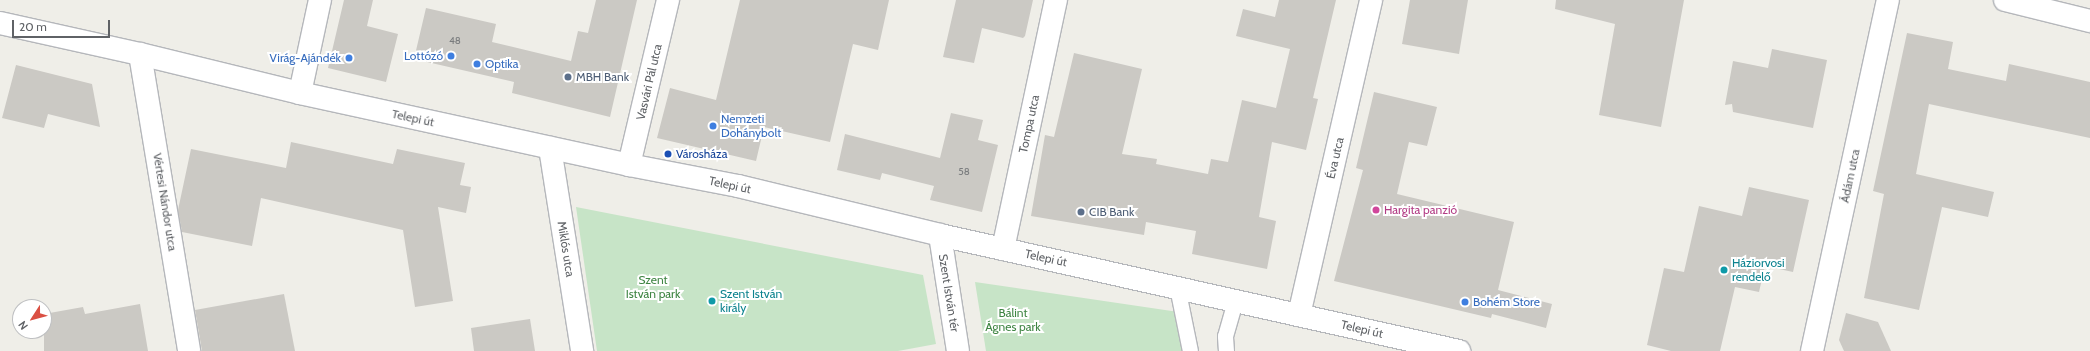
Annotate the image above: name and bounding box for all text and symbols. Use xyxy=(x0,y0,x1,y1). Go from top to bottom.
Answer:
scale bar xyxy=(14,12,112,38)
text: 20 m xyxy=(19,19,47,34)
house number: 48 xyxy=(449,35,461,47)
street label: Vasvári Pál utca xyxy=(633,43,665,121)
place label: Lottózó xyxy=(404,49,443,63)
place label: Virág-Ajándék xyxy=(269,51,341,65)
marker: Lottózó xyxy=(446,51,456,61)
marker: Virág-Ajándék xyxy=(344,53,354,63)
place label: Optika xyxy=(485,57,518,71)
marker: Optika xyxy=(472,59,482,69)
place label: MBH Bank xyxy=(576,70,629,84)
marker: MBH Bank xyxy=(563,72,573,82)
street label: Tompa utca xyxy=(1016,94,1042,154)
street label: Telepi út xyxy=(391,107,435,129)
place label: Nemzeti Dohánybolt xyxy=(721,112,781,140)
marker: Nemzeti Dohánybolt xyxy=(708,121,718,131)
street label: Éva utca xyxy=(1323,136,1347,180)
place label: Városháza xyxy=(676,147,727,161)
street label: Ádám utca xyxy=(1837,148,1863,204)
marker: Városháza xyxy=(663,149,673,159)
street label: Vértesi Nándor utca xyxy=(150,152,180,252)
house number: 58 xyxy=(958,166,970,178)
street label: Telepi út xyxy=(708,174,752,196)
place label: Hargita panzió xyxy=(1384,203,1457,217)
place label: CIB Bank xyxy=(1089,205,1134,219)
marker: Hargita panzió xyxy=(1371,205,1381,215)
marker: CIB Bank xyxy=(1076,207,1086,217)
street label: Miklós utca xyxy=(555,220,577,278)
street label: Telepi út xyxy=(1024,247,1068,269)
street label: Szent István tér xyxy=(936,253,962,333)
place label: Háziorvosi rendelő xyxy=(1732,256,1785,284)
marker: Háziorvosi rendelő xyxy=(1719,265,1729,275)
park label: Szent István park xyxy=(626,273,680,301)
place label: Szent István király xyxy=(720,287,782,315)
place label: Bohém Store xyxy=(1473,295,1540,309)
marker: Szent István király xyxy=(707,296,717,306)
marker: Bohém Store xyxy=(1460,297,1470,307)
north arrow xyxy=(12,299,52,339)
park label: Bálint Ágnes park xyxy=(985,306,1041,334)
street label: Telepi út xyxy=(1340,317,1384,341)
text: N xyxy=(15,318,31,333)

